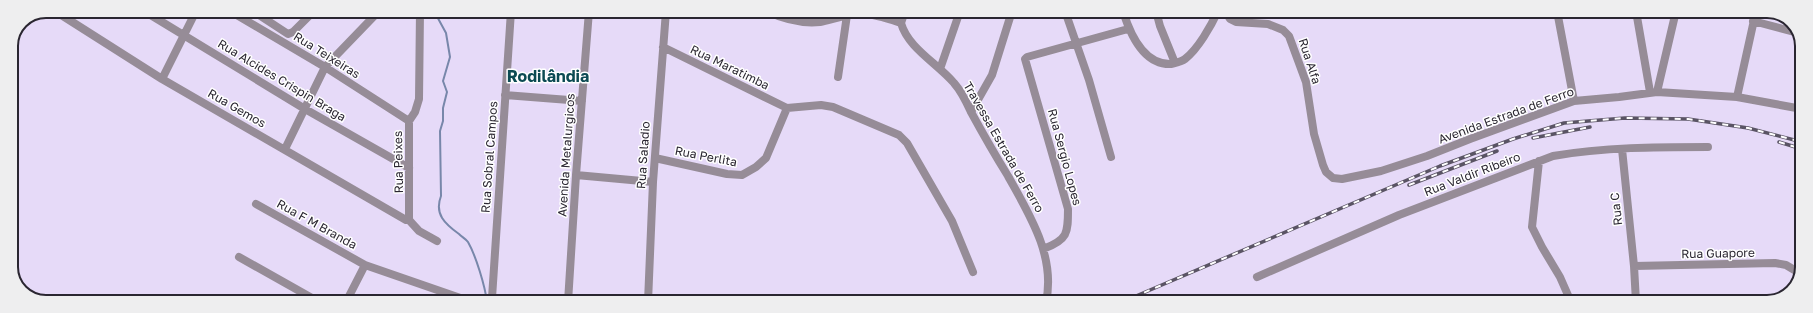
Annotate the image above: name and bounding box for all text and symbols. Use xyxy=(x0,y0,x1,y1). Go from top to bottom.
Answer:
street label: Rua Teixeiras xyxy=(291,29,363,81)
street label: Rua Alcides Crispin Braga xyxy=(215,36,349,124)
street label: Rua Alfa xyxy=(1296,36,1324,86)
street label: Rua Maratimba xyxy=(688,41,772,93)
district label: Rodilândia xyxy=(507,66,589,86)
street label: Travessa Estrada de Ferro xyxy=(960,79,1048,215)
street label: Avenida Estrada de Ferro xyxy=(1436,83,1576,147)
street label: Rua Gemos xyxy=(205,85,269,131)
street label: Avenida Metalurgicos xyxy=(554,93,578,217)
street label: Rua Sobral Campos xyxy=(478,101,500,213)
street label: Rua Sergio Lopes xyxy=(1045,107,1085,207)
street label: Rua Saladio xyxy=(633,121,653,189)
street label: Rua Peixes xyxy=(390,131,406,193)
street label: Rua Perlita xyxy=(674,143,738,169)
street label: Rua Valdir Ribeiro xyxy=(1422,149,1522,199)
street label: Rua C xyxy=(1607,192,1625,226)
street label: Rua F M Branda xyxy=(274,196,360,252)
street label: Rua Guapore xyxy=(1681,245,1755,261)

